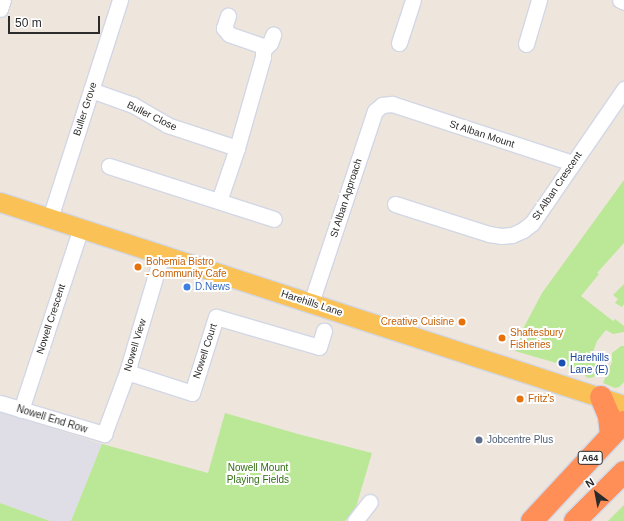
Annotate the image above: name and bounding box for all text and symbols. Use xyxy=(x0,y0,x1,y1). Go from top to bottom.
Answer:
scale bar xyxy=(10,8,102,34)
text: 50 m xyxy=(15,16,42,30)
street label: Buller Grove xyxy=(71,81,99,137)
street label: Buller Close xyxy=(125,99,179,133)
street label: St Alban Mount xyxy=(448,118,516,150)
street label: St Alban Crescent xyxy=(529,149,585,223)
street label: St Alban Approach xyxy=(327,156,365,240)
place label: Bohemia Bistro - Community Cafe xyxy=(146,255,227,278)
marker: Bohemia Bistro - Community Cafe xyxy=(133,262,143,272)
place label: D.News xyxy=(195,281,230,293)
marker: D.News xyxy=(182,282,192,292)
street label: Nowell Crescent xyxy=(34,283,68,355)
street label: Harehills Lane xyxy=(280,287,344,319)
place label: Creative Cuisine xyxy=(381,316,454,328)
street label: Nowell View xyxy=(121,317,149,373)
marker: Creative Cuisine xyxy=(457,317,467,327)
street label: Nowell Court xyxy=(190,322,220,380)
place label: Shaftesbury Fisheries xyxy=(510,326,563,350)
marker: Shaftesbury Fisheries xyxy=(497,333,507,343)
place label: Harehills Lane (E) xyxy=(570,351,609,374)
marker: Harehills Lane (E) xyxy=(557,358,567,368)
place label: Fritz's xyxy=(528,393,554,405)
marker: Fritz's xyxy=(515,394,525,404)
street label: Nowell End Row xyxy=(15,403,89,435)
place label: Jobcentre Plus xyxy=(487,434,553,446)
marker: Jobcentre Plus xyxy=(474,435,484,445)
road number: A64 xyxy=(577,451,603,465)
park label: Nowell Mount Playing Fields xyxy=(227,461,289,484)
north arrow xyxy=(576,473,616,513)
text: N xyxy=(583,476,596,490)

